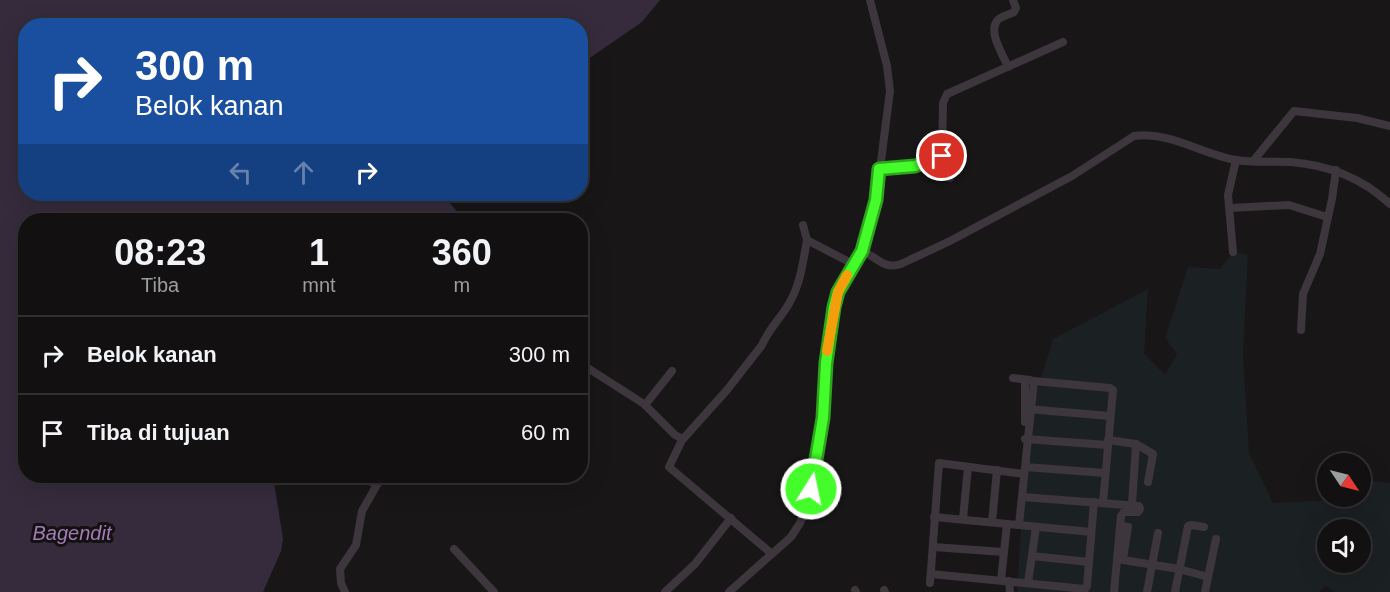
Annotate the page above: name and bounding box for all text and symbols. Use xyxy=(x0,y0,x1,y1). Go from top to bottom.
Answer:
icon: right xyxy=(36,42,114,120)
text: 300 m xyxy=(135,42,254,89)
text: Belok kanan xyxy=(135,91,284,121)
pin xyxy=(916,130,967,181)
icon: arrive xyxy=(925,139,958,172)
icon: left xyxy=(224,156,257,189)
icon: ahead xyxy=(287,156,320,189)
icon: right xyxy=(350,156,383,189)
text: 08:23 xyxy=(114,232,206,273)
text: 1 xyxy=(309,232,329,273)
text: 360 xyxy=(432,232,492,273)
text: Tiba xyxy=(141,274,179,296)
text: mnt xyxy=(302,274,336,296)
text: m xyxy=(454,274,470,296)
icon: right xyxy=(36,339,69,372)
text: Belok kanan xyxy=(87,342,217,367)
text: 300 m xyxy=(509,342,570,367)
icon: arrive xyxy=(36,417,69,450)
text: Tiba di tujuan xyxy=(87,420,230,445)
text: 60 m xyxy=(521,420,570,445)
north arrow xyxy=(1317,453,1371,507)
map controls xyxy=(1317,453,1371,573)
position arrow xyxy=(779,457,843,521)
button: sound xyxy=(1317,519,1371,573)
water label: Bagendit xyxy=(33,522,113,544)

